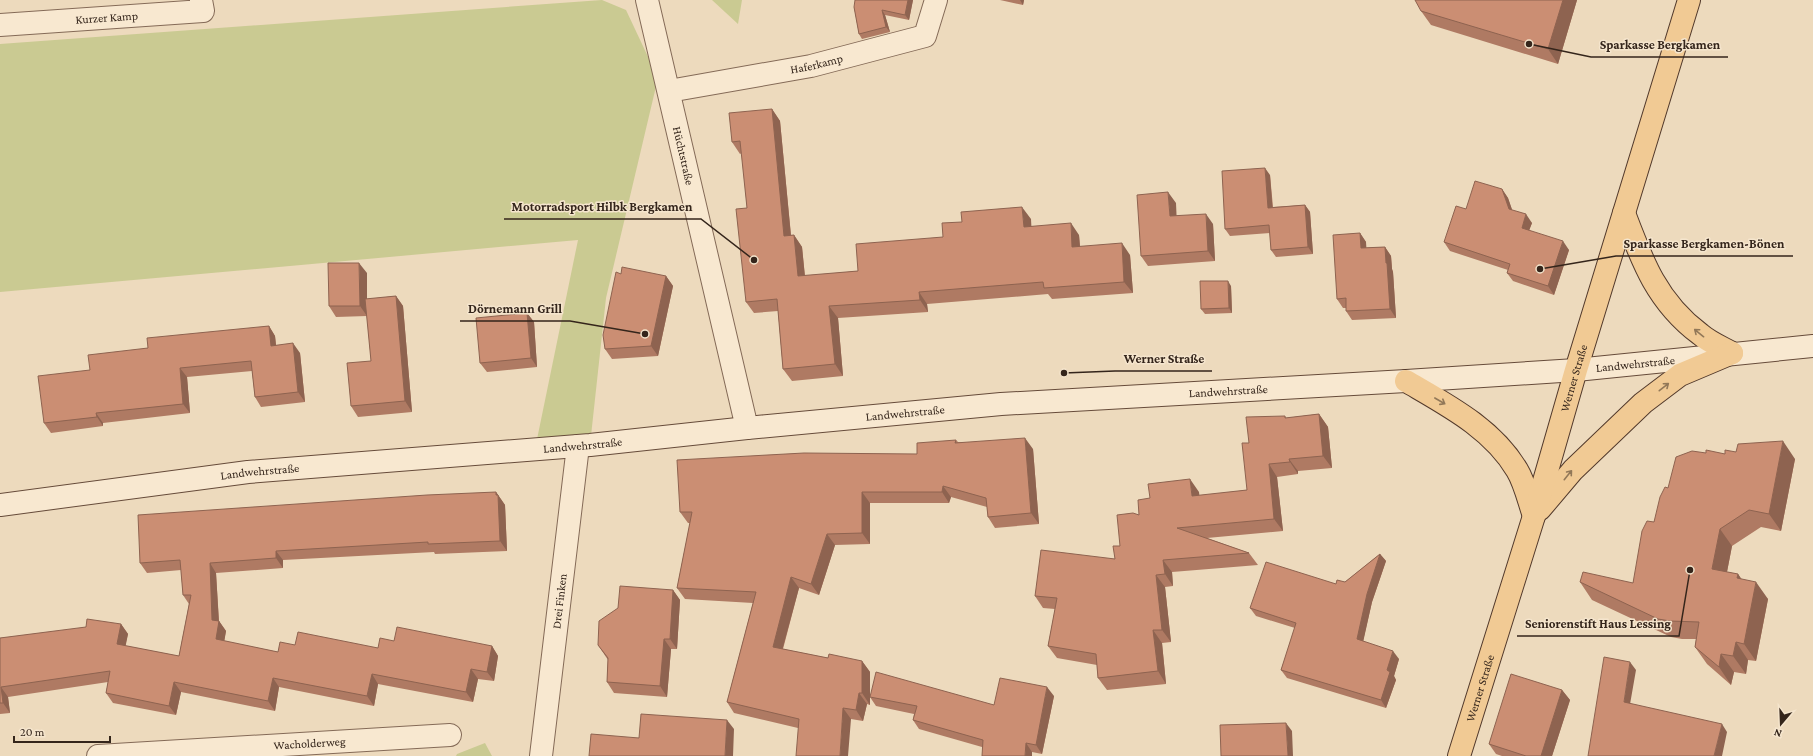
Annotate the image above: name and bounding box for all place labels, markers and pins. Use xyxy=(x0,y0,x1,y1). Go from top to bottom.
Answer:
callout: Sparkasse Bergkamen xyxy=(1591,32,1728,57)
callout: Motorradsport Hilbk Bergkamen xyxy=(504,194,701,219)
callout: Sparkasse Bergkamen-Bönen xyxy=(1616,231,1793,256)
callout: Dörnemann Grill xyxy=(460,296,570,321)
callout: Werner Straße xyxy=(1115,346,1212,371)
callout: Seniorenstift Haus Lessing xyxy=(1517,611,1679,636)

